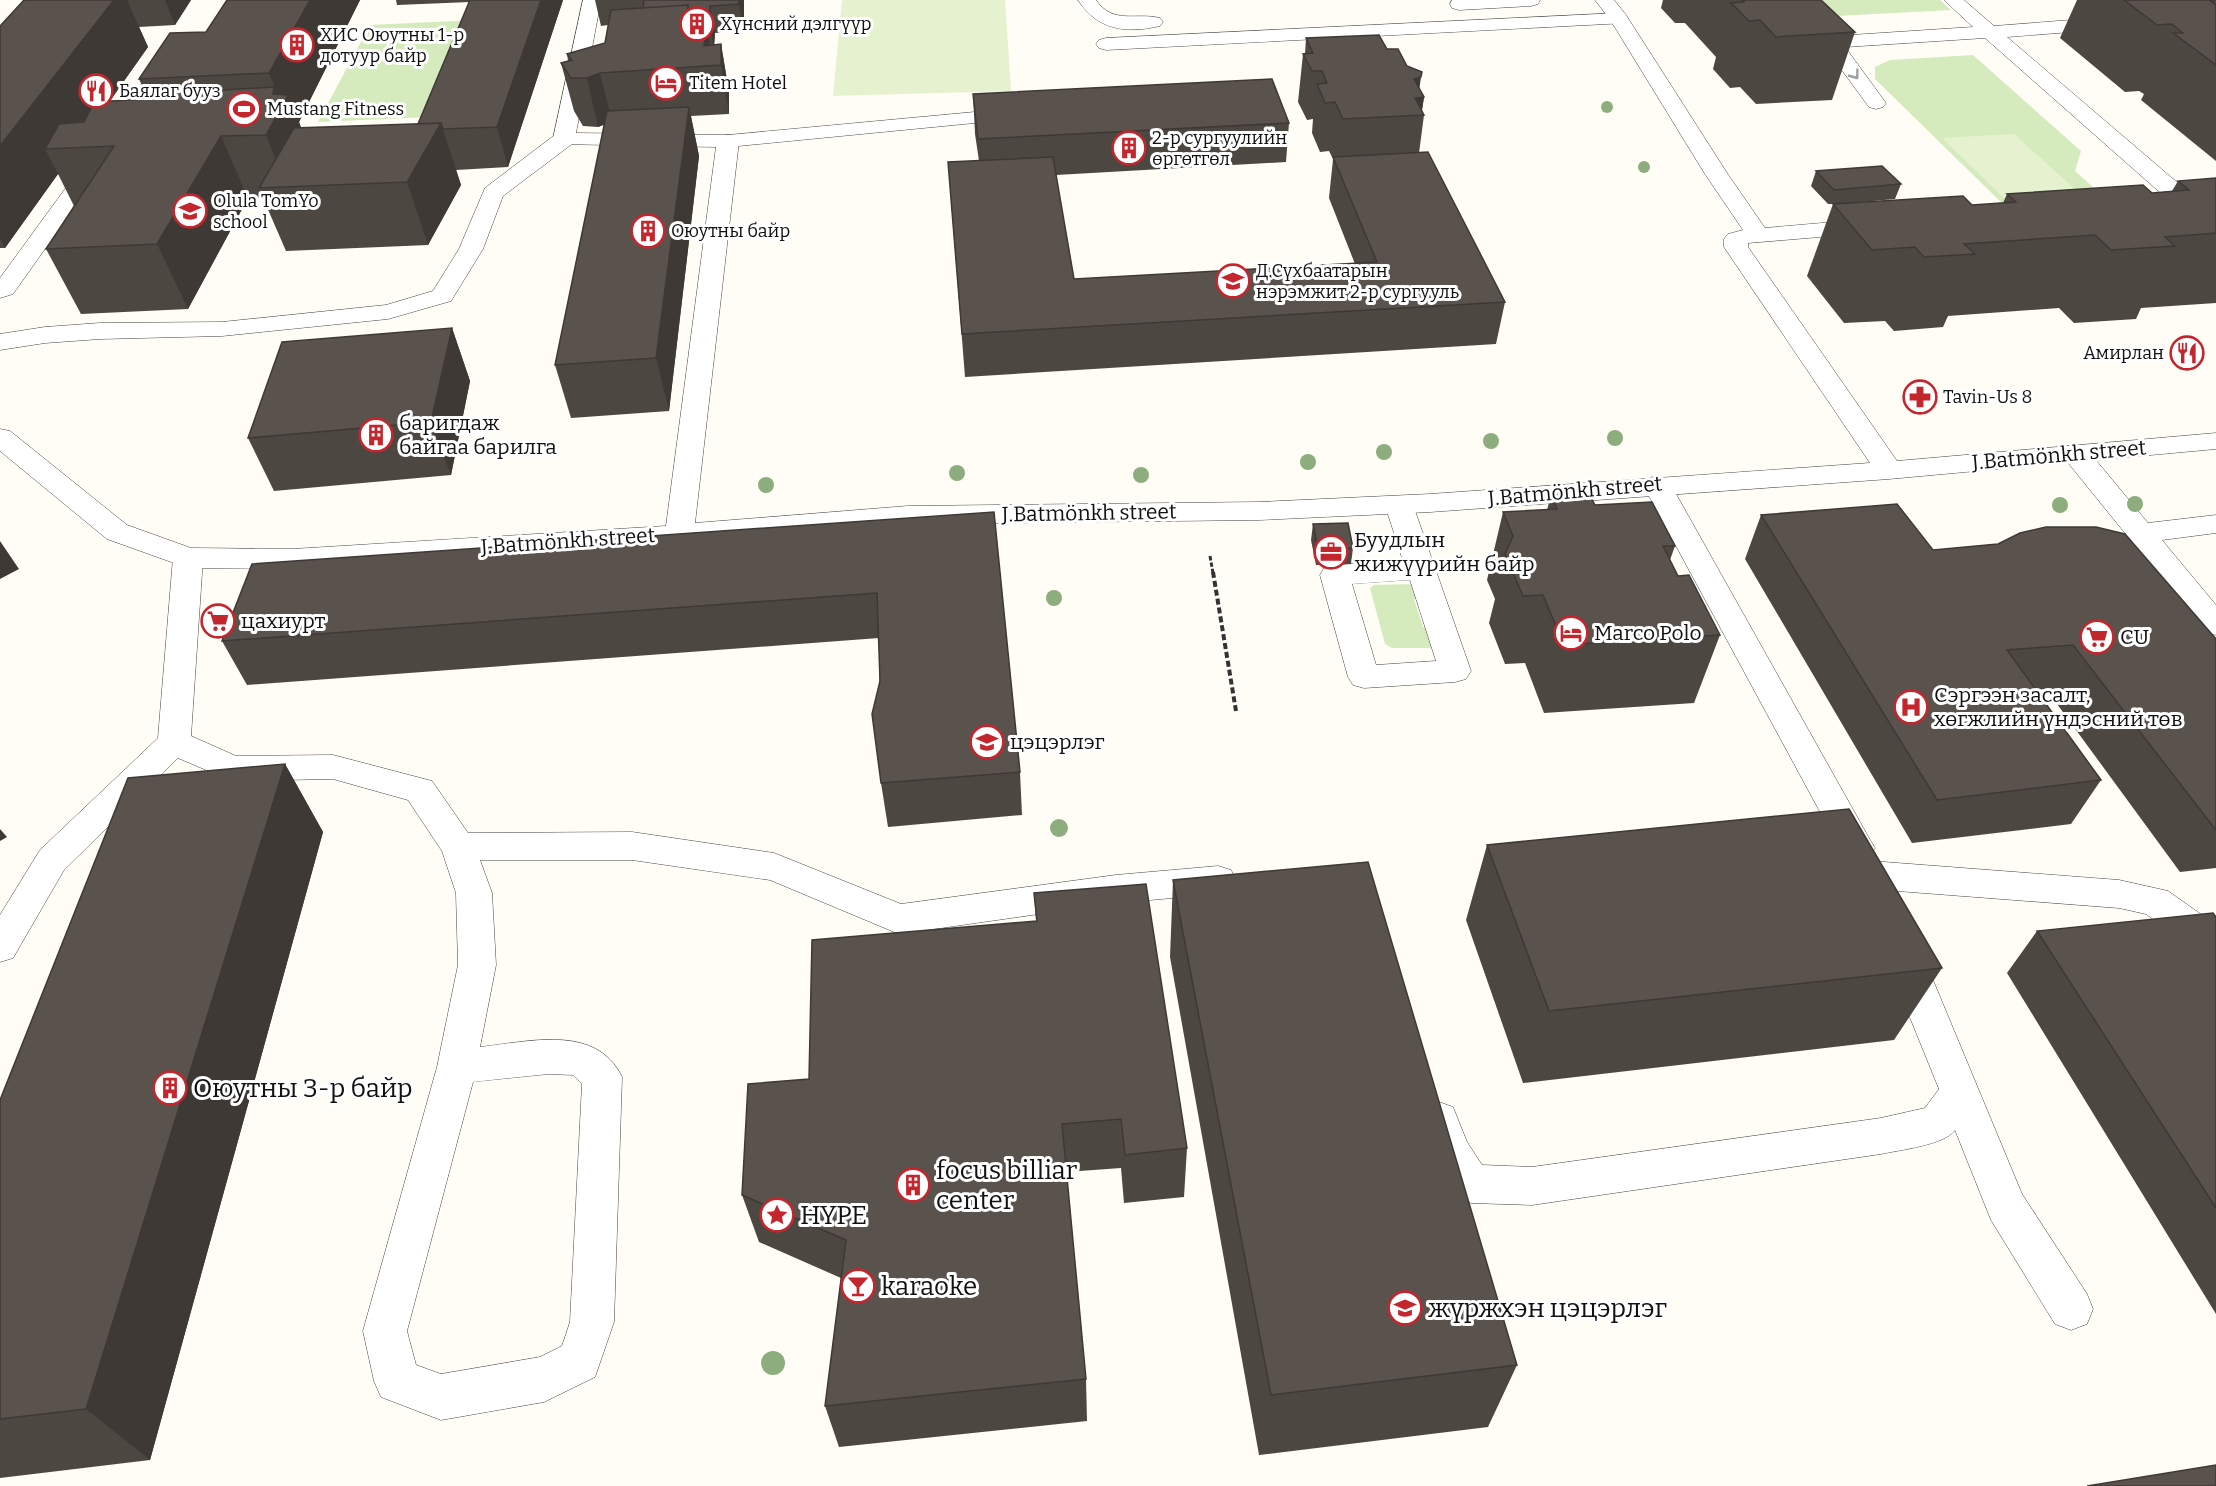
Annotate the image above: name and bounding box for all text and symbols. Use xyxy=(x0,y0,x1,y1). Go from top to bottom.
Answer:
building icon: Хүнсний дэлгүүр xyxy=(679,6,715,42)
place label: Хүнсний дэлгүүр xyxy=(720,13,871,35)
place label: ХИС Оюутны 1-р дотуур байр xyxy=(320,24,464,67)
building icon: ХИС Оюутны 1-р дотуур байр xyxy=(279,27,315,63)
hotel icon: Titem Hotel xyxy=(648,65,684,101)
one-way arrow xyxy=(1847,68,1858,79)
place label: Titem Hotel xyxy=(689,72,787,94)
restaurant icon: Баялаг бууз xyxy=(78,73,114,109)
place label: Баялаг бууз xyxy=(119,80,221,102)
sports icon: Mustang Fitness xyxy=(226,91,262,127)
place label: Mustang Fitness xyxy=(267,98,404,120)
place label: 2-р сургуулийн өргөтгөл xyxy=(1152,127,1287,170)
building icon: 2-р сургуулийн өргөтгөл xyxy=(1111,130,1147,166)
place label: Olula TomYo school xyxy=(213,190,319,233)
school or university icon: Olula TomYo school xyxy=(172,193,208,229)
building icon: Оюутны байр xyxy=(630,213,666,249)
place label: Оюутны байр xyxy=(671,220,790,242)
place label: Д.Сүхбаатарын нэрэмжит 2-р сургууль xyxy=(1256,260,1459,303)
school or university icon: Д.Сүхбаатарын нэрэмжит 2-р сургууль xyxy=(1215,263,1251,299)
restaurant icon: Амирлан xyxy=(2169,335,2205,371)
place label: Амирлан xyxy=(2083,342,2164,364)
pharmacy icon: Tavin-Us 8 xyxy=(1902,379,1938,415)
place label: Tavin-Us 8 xyxy=(1943,386,2032,408)
place label: баригдаж байгаа барилга xyxy=(399,410,557,460)
building icon: баригдаж байгаа барилга xyxy=(358,417,394,453)
street label: J.Batmönkh street xyxy=(1970,434,2148,476)
street label: J.Batmönkh street xyxy=(1486,470,1664,512)
street label: J.Batmönkh street xyxy=(1000,498,1177,528)
street label: J.Batmönkh street xyxy=(479,522,656,560)
place label: Буудлын жижүүрийн байр xyxy=(1354,527,1535,577)
office icon: Буудлын жижүүрийн байр xyxy=(1313,534,1349,570)
supermarket icon: цахиурт xyxy=(200,603,236,639)
place label: цахиурт xyxy=(241,608,325,634)
hotel icon: Marco Polo xyxy=(1553,615,1589,651)
supermarket icon: CU xyxy=(2079,619,2115,655)
place label: Marco Polo xyxy=(1594,620,1702,646)
place label: CU xyxy=(2120,624,2150,650)
place label: Сэргээн засалт, хөгжлийн үндэсний төв xyxy=(1934,682,2183,732)
hospital icon: Сэргээн засалт, хөгжлийн үндэсний төв xyxy=(1893,689,1929,725)
school or university icon: цэцэрлэг xyxy=(969,724,1005,760)
place label: цэцэрлэг xyxy=(1010,729,1105,755)
building icon: Оюутны 3-р байр xyxy=(152,1070,188,1106)
place label: Оюутны 3-р байр xyxy=(193,1073,413,1104)
place label: focus billiar center xyxy=(936,1155,1078,1216)
building icon: focus billiar center xyxy=(895,1167,931,1203)
place icon: HYPE xyxy=(759,1197,795,1233)
place label: HYPE xyxy=(800,1200,867,1231)
bar icon: karaoke xyxy=(840,1268,876,1304)
place label: karaoke xyxy=(881,1271,977,1302)
school or university icon: жүржхэн цэцэрлэг xyxy=(1387,1290,1423,1326)
place label: жүржхэн цэцэрлэг xyxy=(1428,1293,1667,1324)

